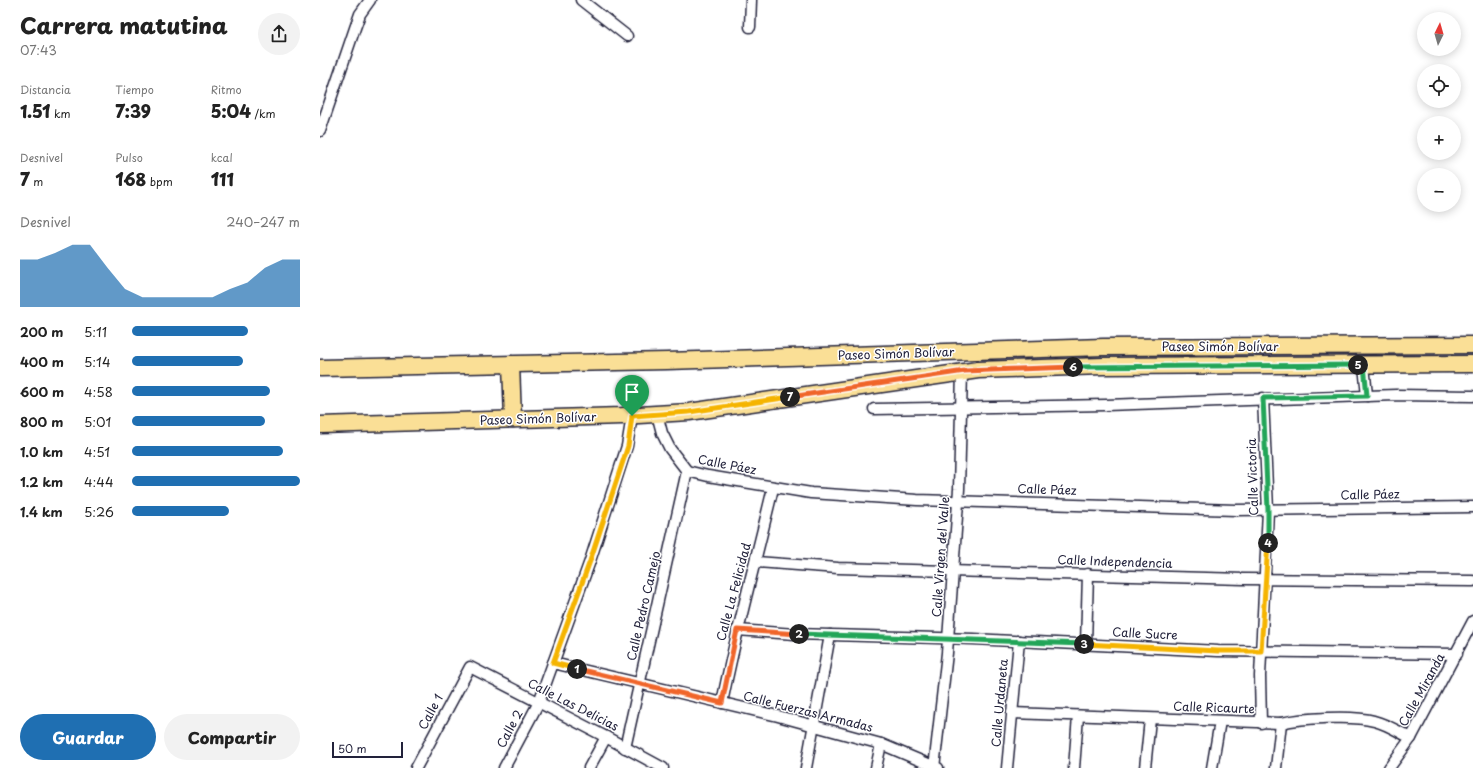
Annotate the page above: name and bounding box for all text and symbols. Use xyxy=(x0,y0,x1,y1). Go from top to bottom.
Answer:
text: Carrera matutina xyxy=(20,8,228,41)
north arrow xyxy=(1417,12,1461,56)
map controls xyxy=(1417,12,1461,212)
button: share xyxy=(258,13,300,55)
text: 07:43 xyxy=(20,40,57,59)
button: locate xyxy=(1417,64,1461,108)
text: Distancia xyxy=(20,81,71,98)
text: Tiempo xyxy=(115,81,154,98)
text: Ritmo xyxy=(211,81,242,98)
text: 1.51 xyxy=(20,98,50,124)
text: 7:39 xyxy=(115,98,151,124)
text: 5:04 xyxy=(211,98,251,124)
text: km xyxy=(50,105,70,122)
text: /km xyxy=(251,105,276,122)
button: + xyxy=(1417,116,1461,160)
text: Desnivel xyxy=(20,149,63,166)
text: Pulso xyxy=(115,149,143,166)
text: kcal xyxy=(211,149,233,166)
text: 7 xyxy=(20,166,30,192)
text: 168 xyxy=(115,166,146,192)
text: 111 xyxy=(211,166,234,192)
button: − xyxy=(1417,168,1461,212)
text: m xyxy=(30,173,43,190)
text: bpm xyxy=(146,173,173,190)
text: Desnivel xyxy=(20,212,71,231)
text: 240–247 m xyxy=(226,212,300,231)
text: 200 m xyxy=(20,322,64,341)
text: 5:11 xyxy=(84,322,107,341)
street label: Paseo Simón Bolívar xyxy=(1162,337,1279,355)
street label: Paseo Simón Bolívar xyxy=(837,342,955,364)
text: 400 m xyxy=(20,352,64,371)
text: 5:14 xyxy=(84,352,111,371)
pin: 5 xyxy=(1348,355,1368,375)
text: 5 xyxy=(1354,356,1362,373)
pin: 6 xyxy=(1063,357,1083,377)
text: 6 xyxy=(1069,358,1077,375)
pin xyxy=(615,375,649,416)
icon: arrive xyxy=(621,381,643,403)
text: 600 m xyxy=(20,382,64,401)
text: 4:58 xyxy=(84,382,113,401)
pin: 7 xyxy=(780,387,800,407)
text: 7 xyxy=(787,388,793,405)
street label: Paseo Simón Bolívar xyxy=(479,407,597,429)
text: 800 m xyxy=(20,412,63,431)
text: 5:01 xyxy=(84,412,111,431)
street label: Calle Victoria xyxy=(1242,438,1262,516)
text: 1.0 km xyxy=(20,442,63,461)
text: 4:51 xyxy=(84,442,110,461)
street label: Calle Páez xyxy=(696,450,758,479)
text: 1.2 km xyxy=(20,472,63,491)
text: 4:44 xyxy=(84,472,114,491)
street label: Calle Páez xyxy=(1017,479,1077,499)
street label: Calle Páez xyxy=(1340,484,1400,504)
street label: Calle Virgen del Valle xyxy=(927,496,953,618)
text: 1.4 km xyxy=(20,502,63,521)
text: 5:26 xyxy=(84,502,114,521)
pin: 4 xyxy=(1258,533,1278,553)
text: 4 xyxy=(1264,534,1272,551)
street label: Calle La Felicidad xyxy=(711,540,755,643)
street label: Calle Pedro Camejo xyxy=(622,549,664,662)
street label: Calle Independencia xyxy=(1057,550,1174,572)
street label: Calle Sucre xyxy=(1112,622,1178,644)
pin: 2 xyxy=(789,624,809,644)
text: 2 xyxy=(795,625,803,642)
pin: 3 xyxy=(1074,634,1094,654)
text: 3 xyxy=(1080,635,1088,652)
street label: Calle Miranda xyxy=(1394,649,1449,729)
street label: Calle Urdaneta xyxy=(986,658,1012,748)
pin: 1 xyxy=(567,659,587,679)
text: 1 xyxy=(574,660,580,677)
street label: Calle Las Delicias xyxy=(525,673,622,735)
street label: Calle Fuerzas Armadas xyxy=(741,686,876,736)
street label: Calle 1 xyxy=(413,691,447,733)
street label: Calle Ricaurte xyxy=(1173,697,1255,717)
street label: Calle 2 xyxy=(492,706,527,751)
button: Guardar xyxy=(20,714,156,760)
button: Compartir xyxy=(164,714,300,760)
scale bar xyxy=(332,740,403,759)
text: 50 m xyxy=(338,740,367,757)

